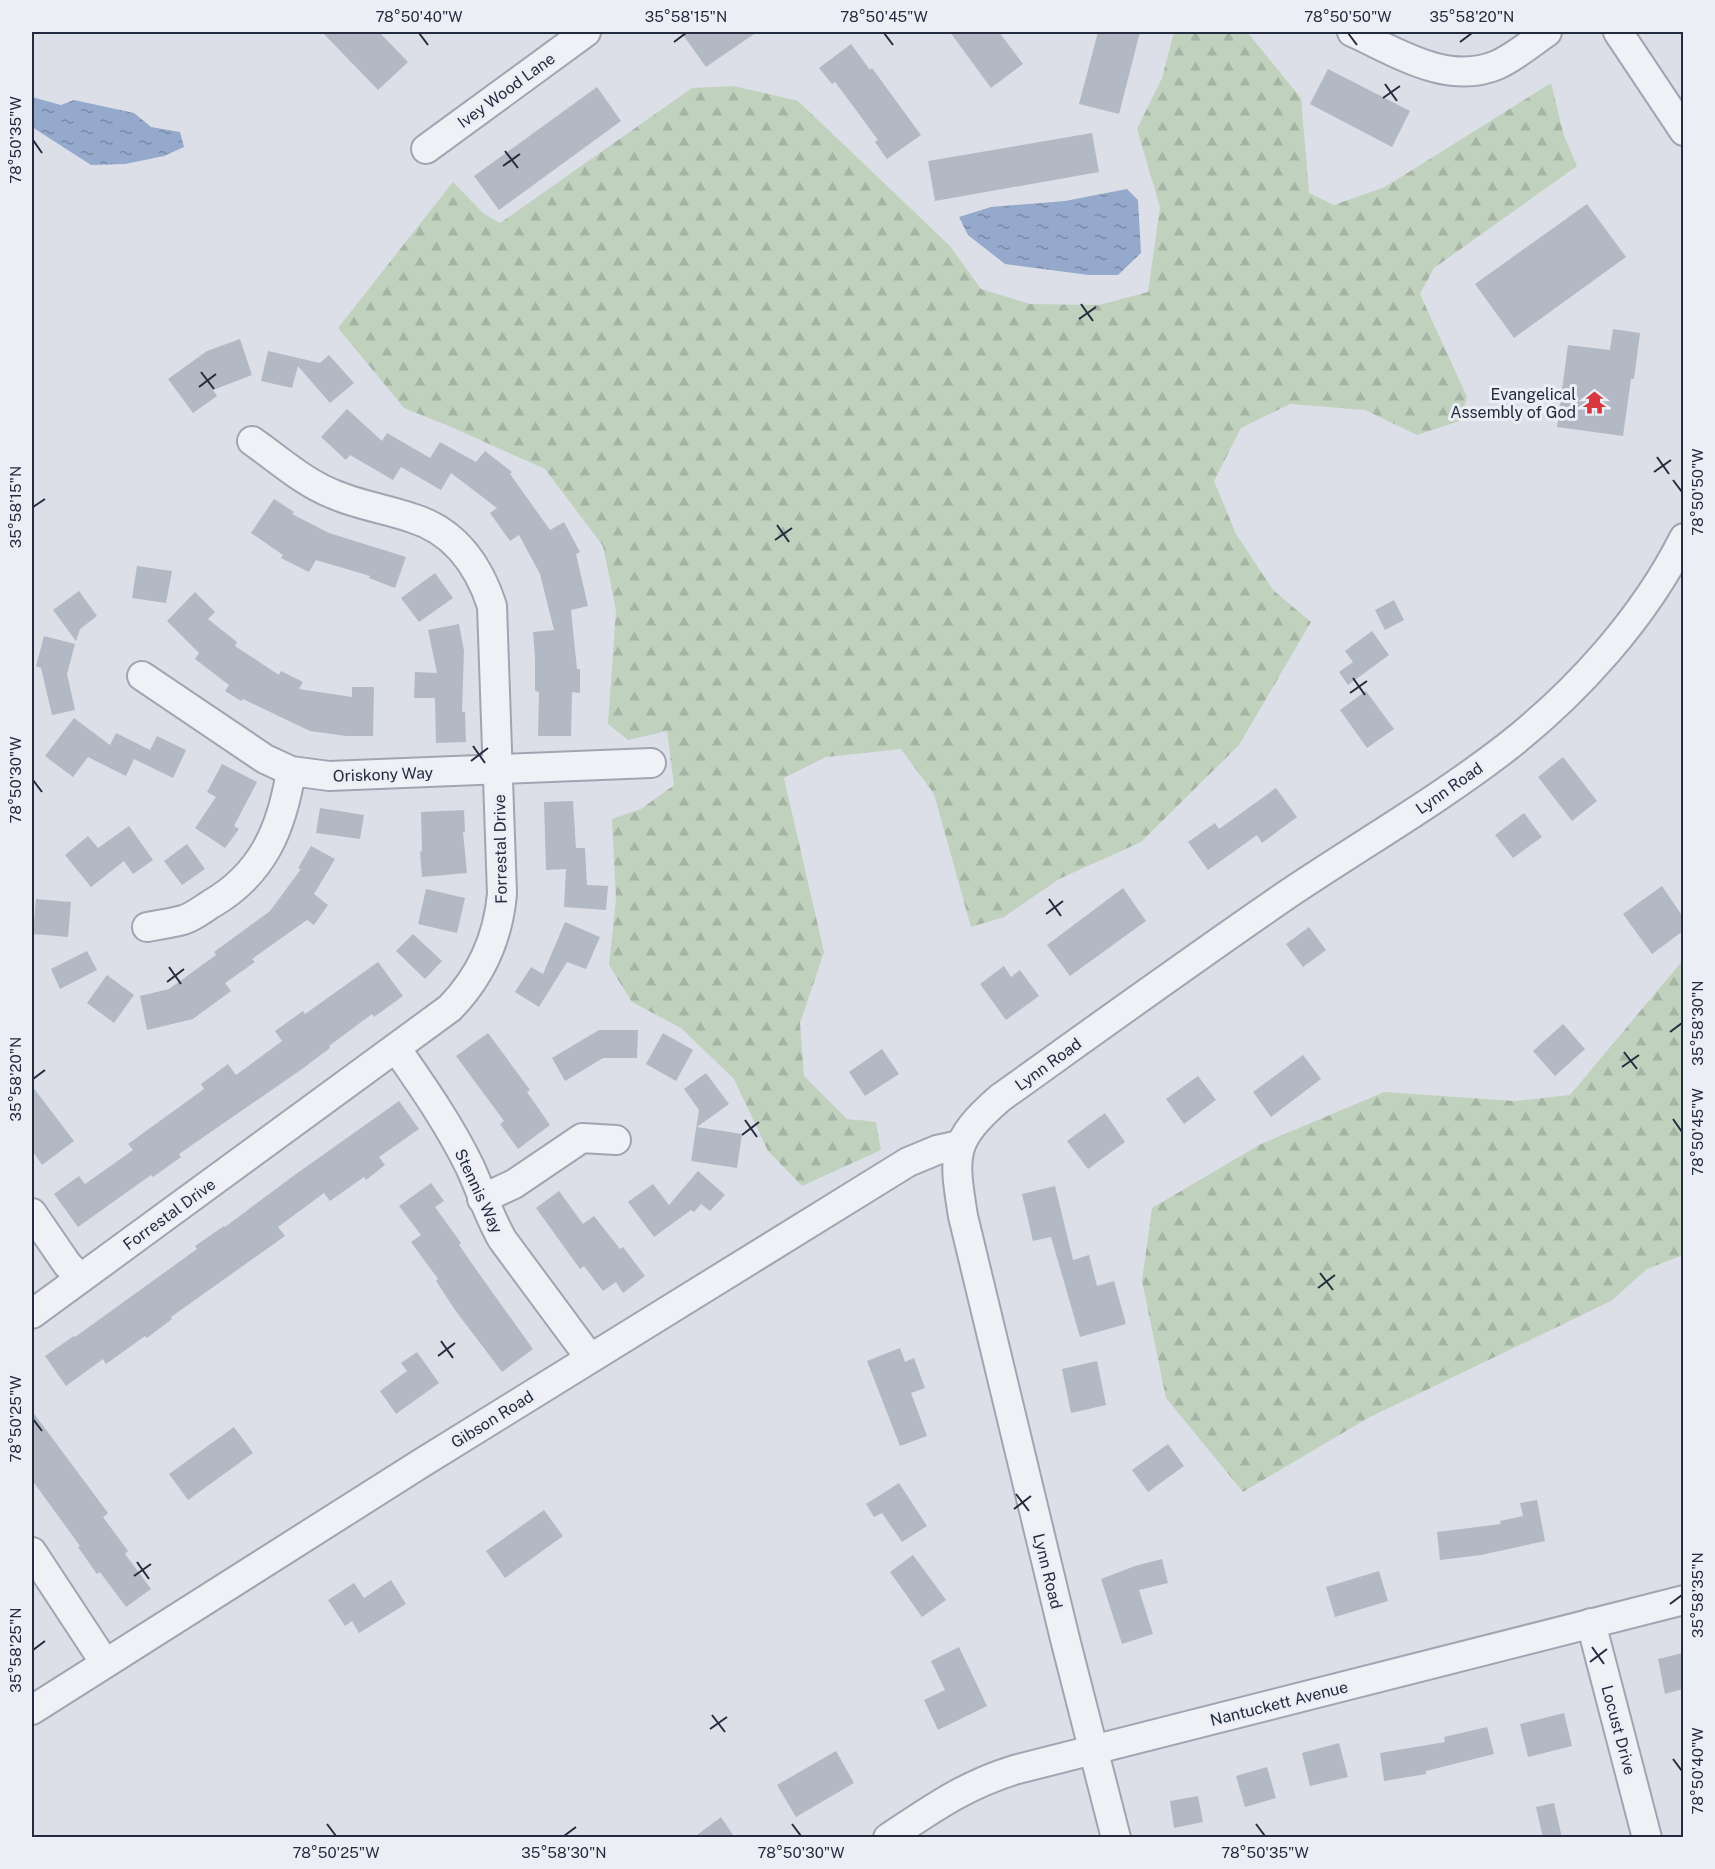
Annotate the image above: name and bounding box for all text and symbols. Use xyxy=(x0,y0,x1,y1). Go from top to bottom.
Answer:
text: 78°50'40"W xyxy=(375,8,463,25)
text: 35°58'15"N xyxy=(645,8,727,25)
text: 78°50'45"W xyxy=(840,8,928,25)
text: 78°50'50"W xyxy=(1304,8,1392,25)
text: 35°58'20"N xyxy=(1430,8,1514,25)
street label: Ivey Wood Lane xyxy=(454,49,559,132)
text: 78°50'35"W xyxy=(7,96,24,184)
place label: Evangelical Assembly of God xyxy=(1450,385,1576,422)
temple icon: Evangelical Assembly of God xyxy=(1581,390,1607,416)
text: 78°50'50"W xyxy=(1689,448,1706,536)
text: 35°58'15"N xyxy=(7,466,24,548)
text: 78°50'30"W xyxy=(7,736,24,824)
street label: Lynn Road xyxy=(1412,758,1486,818)
street label: Oriskony Way xyxy=(333,763,434,786)
street label: Forrestal Drive xyxy=(490,794,511,904)
text: 35°58'30"N xyxy=(1689,980,1706,1066)
street label: Lynn Road xyxy=(1011,1034,1085,1095)
text: 35°58'20"N xyxy=(7,1037,24,1121)
text: 78°50'45"W xyxy=(1689,1088,1706,1176)
street label: Stennis Way xyxy=(451,1146,507,1237)
street label: Forrestal Drive xyxy=(119,1174,219,1254)
text: 78°50'25"W xyxy=(7,1375,24,1463)
street label: Gibson Road xyxy=(448,1387,537,1452)
street label: Lynn Road xyxy=(1029,1531,1066,1611)
text: 35°58'35"N xyxy=(1689,1552,1706,1638)
text: 35°58'25"N xyxy=(7,1607,24,1693)
street label: Nantuckett Avenue xyxy=(1208,1677,1350,1730)
street label: Locust Drive xyxy=(1597,1683,1640,1777)
text: 78°50'40"W xyxy=(1689,1727,1706,1815)
text: 78°50'25"W xyxy=(292,1844,380,1861)
text: 35°58'30"N xyxy=(521,1844,607,1861)
text: 78°50'30"W xyxy=(757,1844,845,1861)
text: 78°50'35"W xyxy=(1221,1844,1309,1861)

